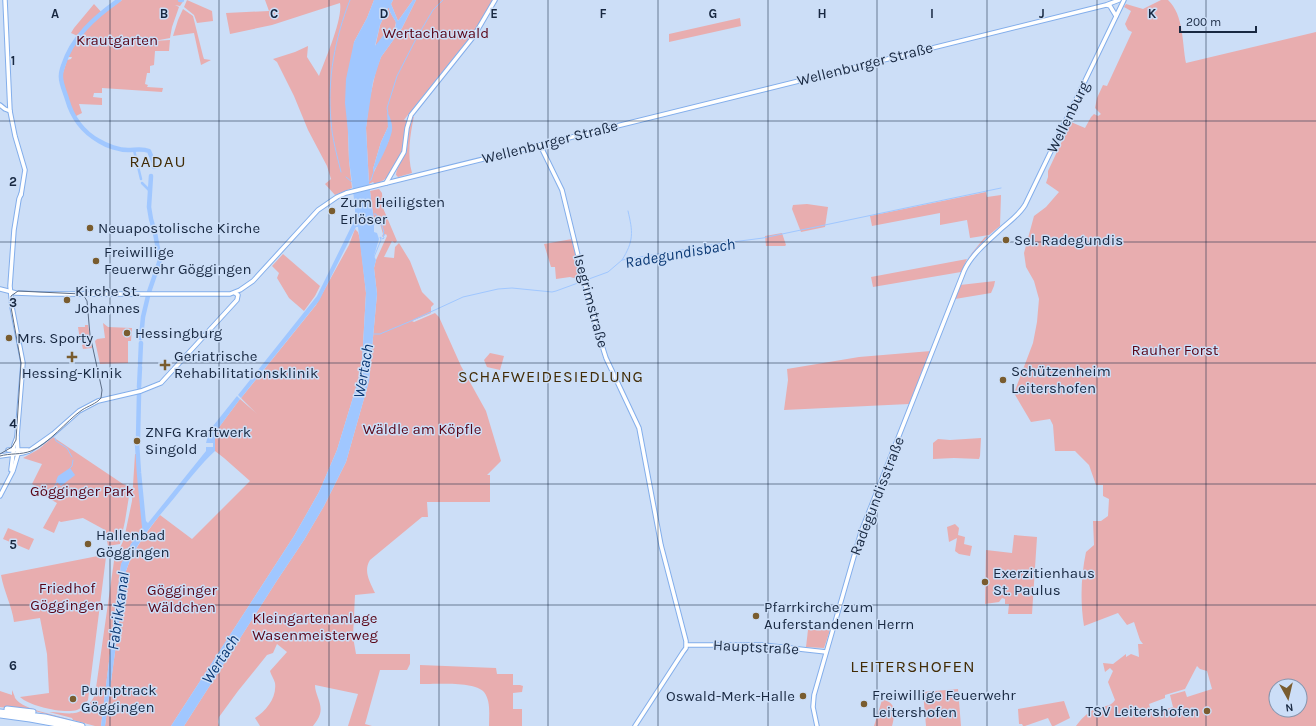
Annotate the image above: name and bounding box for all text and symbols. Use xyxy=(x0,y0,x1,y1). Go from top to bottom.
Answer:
text: A xyxy=(51,6,59,21)
text: B xyxy=(160,6,168,21)
text: C xyxy=(270,6,278,21)
text: D xyxy=(380,6,389,21)
text: E xyxy=(490,6,498,21)
text: F xyxy=(599,6,607,21)
text: G xyxy=(709,6,717,21)
text: H xyxy=(817,6,827,21)
text: I xyxy=(930,6,934,21)
text: J xyxy=(1039,6,1045,21)
text: K xyxy=(1148,6,1157,21)
scale bar xyxy=(1180,8,1256,34)
text: 200 m xyxy=(1186,15,1221,29)
park label: Wertachauwald xyxy=(383,24,489,42)
park label: Krautgarten xyxy=(76,31,158,49)
street label: Wellenburger Straße xyxy=(795,38,935,90)
text: 1 xyxy=(11,53,15,68)
street label: Wellenburg xyxy=(1043,78,1093,156)
street label: Wellenburger Straße xyxy=(480,116,620,168)
district label: RADAU xyxy=(129,151,187,171)
text: 2 xyxy=(9,174,17,189)
place label: Zum Heiligsten Erlöser xyxy=(340,193,445,228)
marker: Zum Heiligsten Erlöser xyxy=(327,206,337,216)
place label: Neuapostolische Kirche xyxy=(98,219,260,237)
marker: Neuapostolische Kirche xyxy=(85,223,95,233)
place label: Sel. Radegundis xyxy=(1014,231,1123,249)
water label: Radegundisbach xyxy=(623,234,737,272)
marker: Sel. Radegundis xyxy=(1001,235,1011,245)
place label: Freiwillige Feuerwehr Göggingen xyxy=(104,243,252,278)
street label: Isegrimstraße xyxy=(570,252,612,350)
marker: Freiwillige Feuerwehr Göggingen xyxy=(91,256,101,266)
place label: Kirche St. Johannes xyxy=(75,282,140,317)
text: 3 xyxy=(9,295,17,310)
marker: Kirche St. Johannes xyxy=(62,295,72,305)
place label: Hessingburg xyxy=(135,324,223,342)
marker: Hessingburg xyxy=(122,328,132,338)
place label: Mrs. Sporty xyxy=(17,329,93,347)
marker: Mrs. Sporty xyxy=(4,333,14,343)
park label: Rauher Forst xyxy=(1132,341,1219,359)
water label: Wertach xyxy=(349,342,377,400)
place label: Geriatrische Rehabilitationsklinik xyxy=(174,347,318,382)
marker: Hessing-Klinik xyxy=(66,351,78,363)
marker: Geriatrische Rehabilitationsklinik xyxy=(159,359,171,371)
place label: Schützenheim Leitershofen xyxy=(1011,362,1111,397)
place label: Hessing-Klinik xyxy=(22,364,122,382)
district label: SCHAFWEIDESIEDLUNG xyxy=(458,367,644,386)
marker: Schützenheim Leitershofen xyxy=(998,375,1008,385)
text: 4 xyxy=(9,416,17,431)
park label: Wäldle am Köpfle xyxy=(363,420,481,438)
place label: ZNFG Kraftwerk Singold xyxy=(145,423,251,458)
street label: Radegundisstraße xyxy=(846,434,908,558)
marker: ZNFG Kraftwerk Singold xyxy=(132,436,142,446)
park label: Gögginger Park xyxy=(30,482,134,500)
place label: Hallenbad Göggingen xyxy=(96,526,170,561)
text: 5 xyxy=(9,537,17,552)
marker: Hallenbad Göggingen xyxy=(83,539,93,549)
place label: Exerzitienhaus St. Paulus xyxy=(993,564,1095,599)
water label: Fabrikkanal xyxy=(103,571,133,651)
marker: Exerzitienhaus St. Paulus xyxy=(980,577,990,587)
park label: Friedhof Göggingen xyxy=(30,579,104,614)
park label: Gögginger Wäldchen xyxy=(147,581,218,616)
place label: Pfarrkirche zum Auferstandenen Herrn xyxy=(764,598,914,633)
park label: Kleingartenanlage Wasenmeisterweg xyxy=(252,609,378,644)
marker: Pfarrkirche zum Auferstandenen Herrn xyxy=(751,611,761,621)
water label: Wertach xyxy=(197,631,243,687)
street label: Hauptstraße xyxy=(713,636,799,658)
district label: LEITERSHOFEN xyxy=(850,656,976,676)
text: 6 xyxy=(9,658,17,673)
north arrow xyxy=(1268,678,1308,718)
place label: Pumptrack Göggingen xyxy=(81,681,157,716)
place label: Freiwillige Feuerwehr Leitershofen xyxy=(872,686,1016,721)
place label: Oswald-Merk-Halle xyxy=(666,687,795,705)
marker: Oswald-Merk-Halle xyxy=(798,691,808,701)
marker: Pumptrack Göggingen xyxy=(68,694,78,704)
marker: Freiwillige Feuerwehr Leitershofen xyxy=(859,699,869,709)
text: N xyxy=(1285,700,1294,714)
place label: TSV Leitershofen xyxy=(1085,702,1199,720)
marker: TSV Leitershofen xyxy=(1202,706,1212,716)

